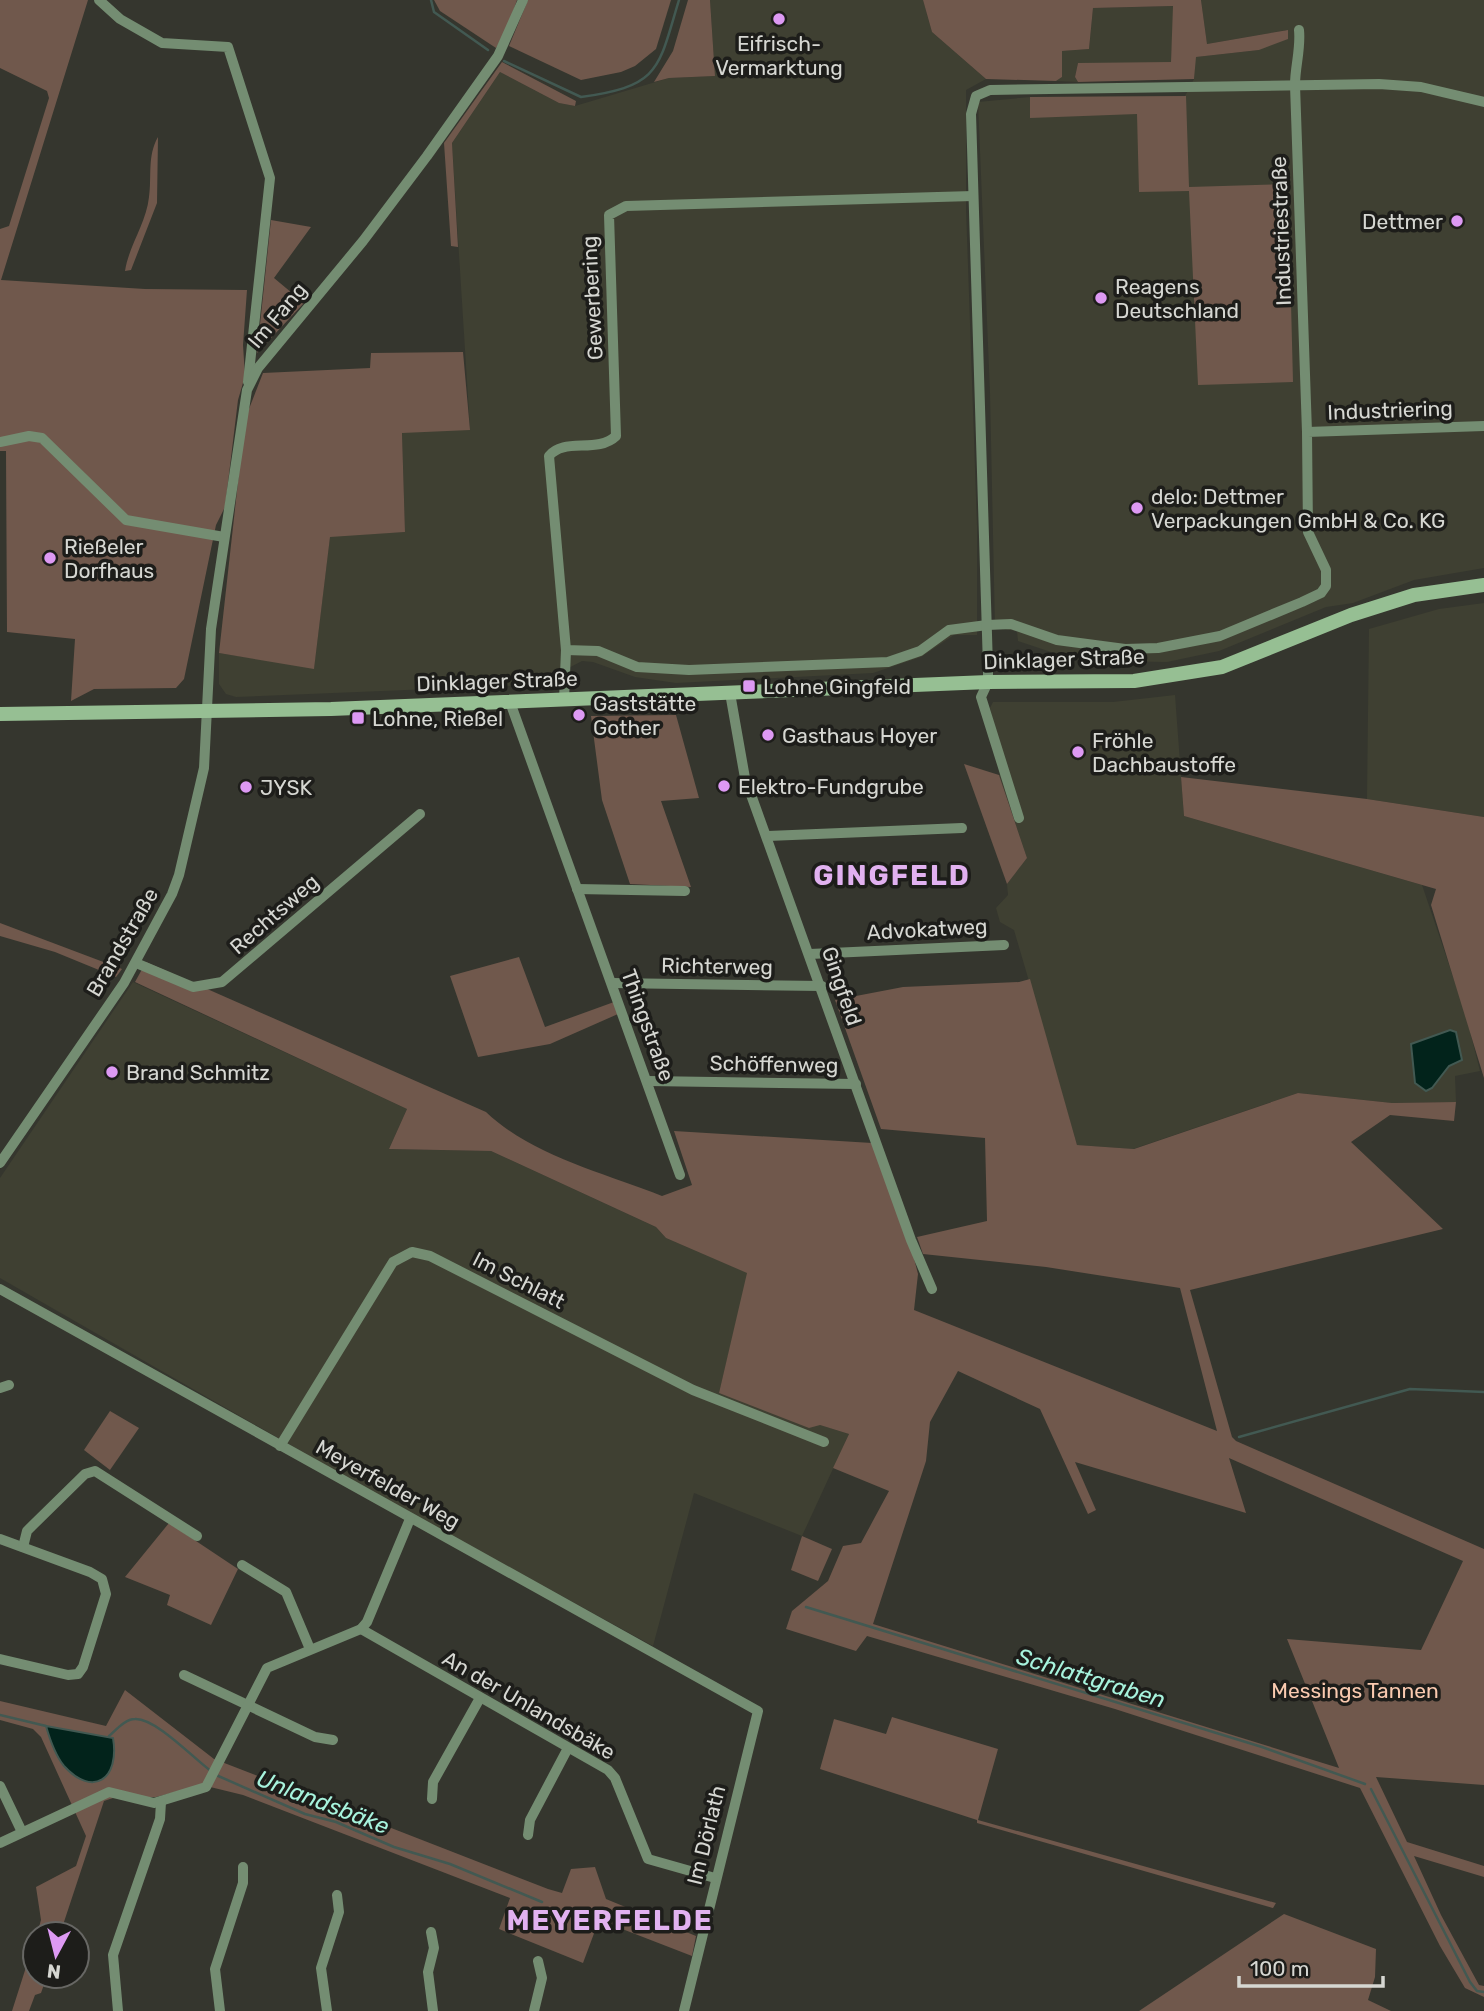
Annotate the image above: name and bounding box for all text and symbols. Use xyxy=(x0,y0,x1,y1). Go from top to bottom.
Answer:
marker: Eifrisch- Vermarktung xyxy=(771,11,787,27)
place label: Eifrisch- Vermarktung xyxy=(715,31,843,80)
street label: Industriestraße xyxy=(1266,156,1296,306)
place label: Dettmer xyxy=(1362,209,1443,234)
marker: Dettmer xyxy=(1449,213,1465,229)
street label: Gewerbering xyxy=(576,235,608,361)
place label: Reagens Deutschland xyxy=(1115,274,1239,323)
street label: Im Fang xyxy=(242,277,312,353)
marker: Reagens Deutschland xyxy=(1093,290,1109,306)
street label: Industriering xyxy=(1327,395,1453,425)
place label: delo: Dettmer Verpackungen GmbH & Co. KG xyxy=(1151,484,1445,533)
marker: delo: Dettmer Verpackungen GmbH & Co. KG xyxy=(1129,500,1145,516)
place label: Rießeler Dorfhaus xyxy=(64,534,154,583)
marker: Rießeler Dorfhaus xyxy=(42,550,58,566)
street label: Dinklager Straße xyxy=(983,644,1145,674)
street label: Dinklager Straße xyxy=(416,666,578,696)
place label: Lohne Gingfeld xyxy=(763,674,911,699)
marker: Lohne Gingfeld xyxy=(741,678,757,694)
place label: Gaststätte Gother xyxy=(593,691,696,740)
place label: Lohne, Rießel xyxy=(372,706,503,731)
marker: Gaststätte Gother xyxy=(571,707,587,723)
marker: Lohne, Rießel xyxy=(350,710,366,726)
place label: Gasthaus Hoyer xyxy=(782,723,937,748)
marker: Gasthaus Hoyer xyxy=(760,727,776,743)
place label: Fröhle Dachbaustoffe xyxy=(1092,728,1236,777)
marker: Fröhle Dachbaustoffe xyxy=(1070,744,1086,760)
place label: Elektro-Fundgrube xyxy=(738,774,924,799)
place label: JYSK xyxy=(260,775,312,800)
marker: Elektro-Fundgrube xyxy=(716,778,732,794)
marker: JYSK xyxy=(238,779,254,795)
district label: GINGFELD xyxy=(813,859,971,892)
street label: Rechtsweg xyxy=(225,869,323,959)
street label: Brandstraße xyxy=(81,883,163,1001)
street label: Advokatweg xyxy=(866,913,988,945)
street label: Gingfeld xyxy=(817,943,867,1029)
street label: Richterweg xyxy=(661,953,773,979)
street label: Thingstraße xyxy=(616,966,680,1084)
street label: Schöffenweg xyxy=(709,1050,839,1078)
place label: Brand Schmitz xyxy=(126,1060,270,1085)
marker: Brand Schmitz xyxy=(104,1064,120,1080)
street label: Im Schlatt xyxy=(469,1246,569,1314)
street label: Meyerfelder Weg xyxy=(312,1434,464,1534)
water label: Schlattgraben xyxy=(1013,1642,1169,1714)
street label: An der Unlandsbäke xyxy=(438,1645,620,1765)
park label: Messings Tannen xyxy=(1271,1678,1439,1703)
water label: Unlandsbäke xyxy=(253,1764,393,1840)
street label: Im Dörlath xyxy=(682,1783,730,1887)
district label: MEYERFELDE xyxy=(506,1904,714,1937)
north arrow xyxy=(21,1920,91,1990)
scale bar xyxy=(1239,1944,1382,1988)
text: 100 m xyxy=(1250,1956,1309,1981)
text: N xyxy=(46,1959,62,1984)

